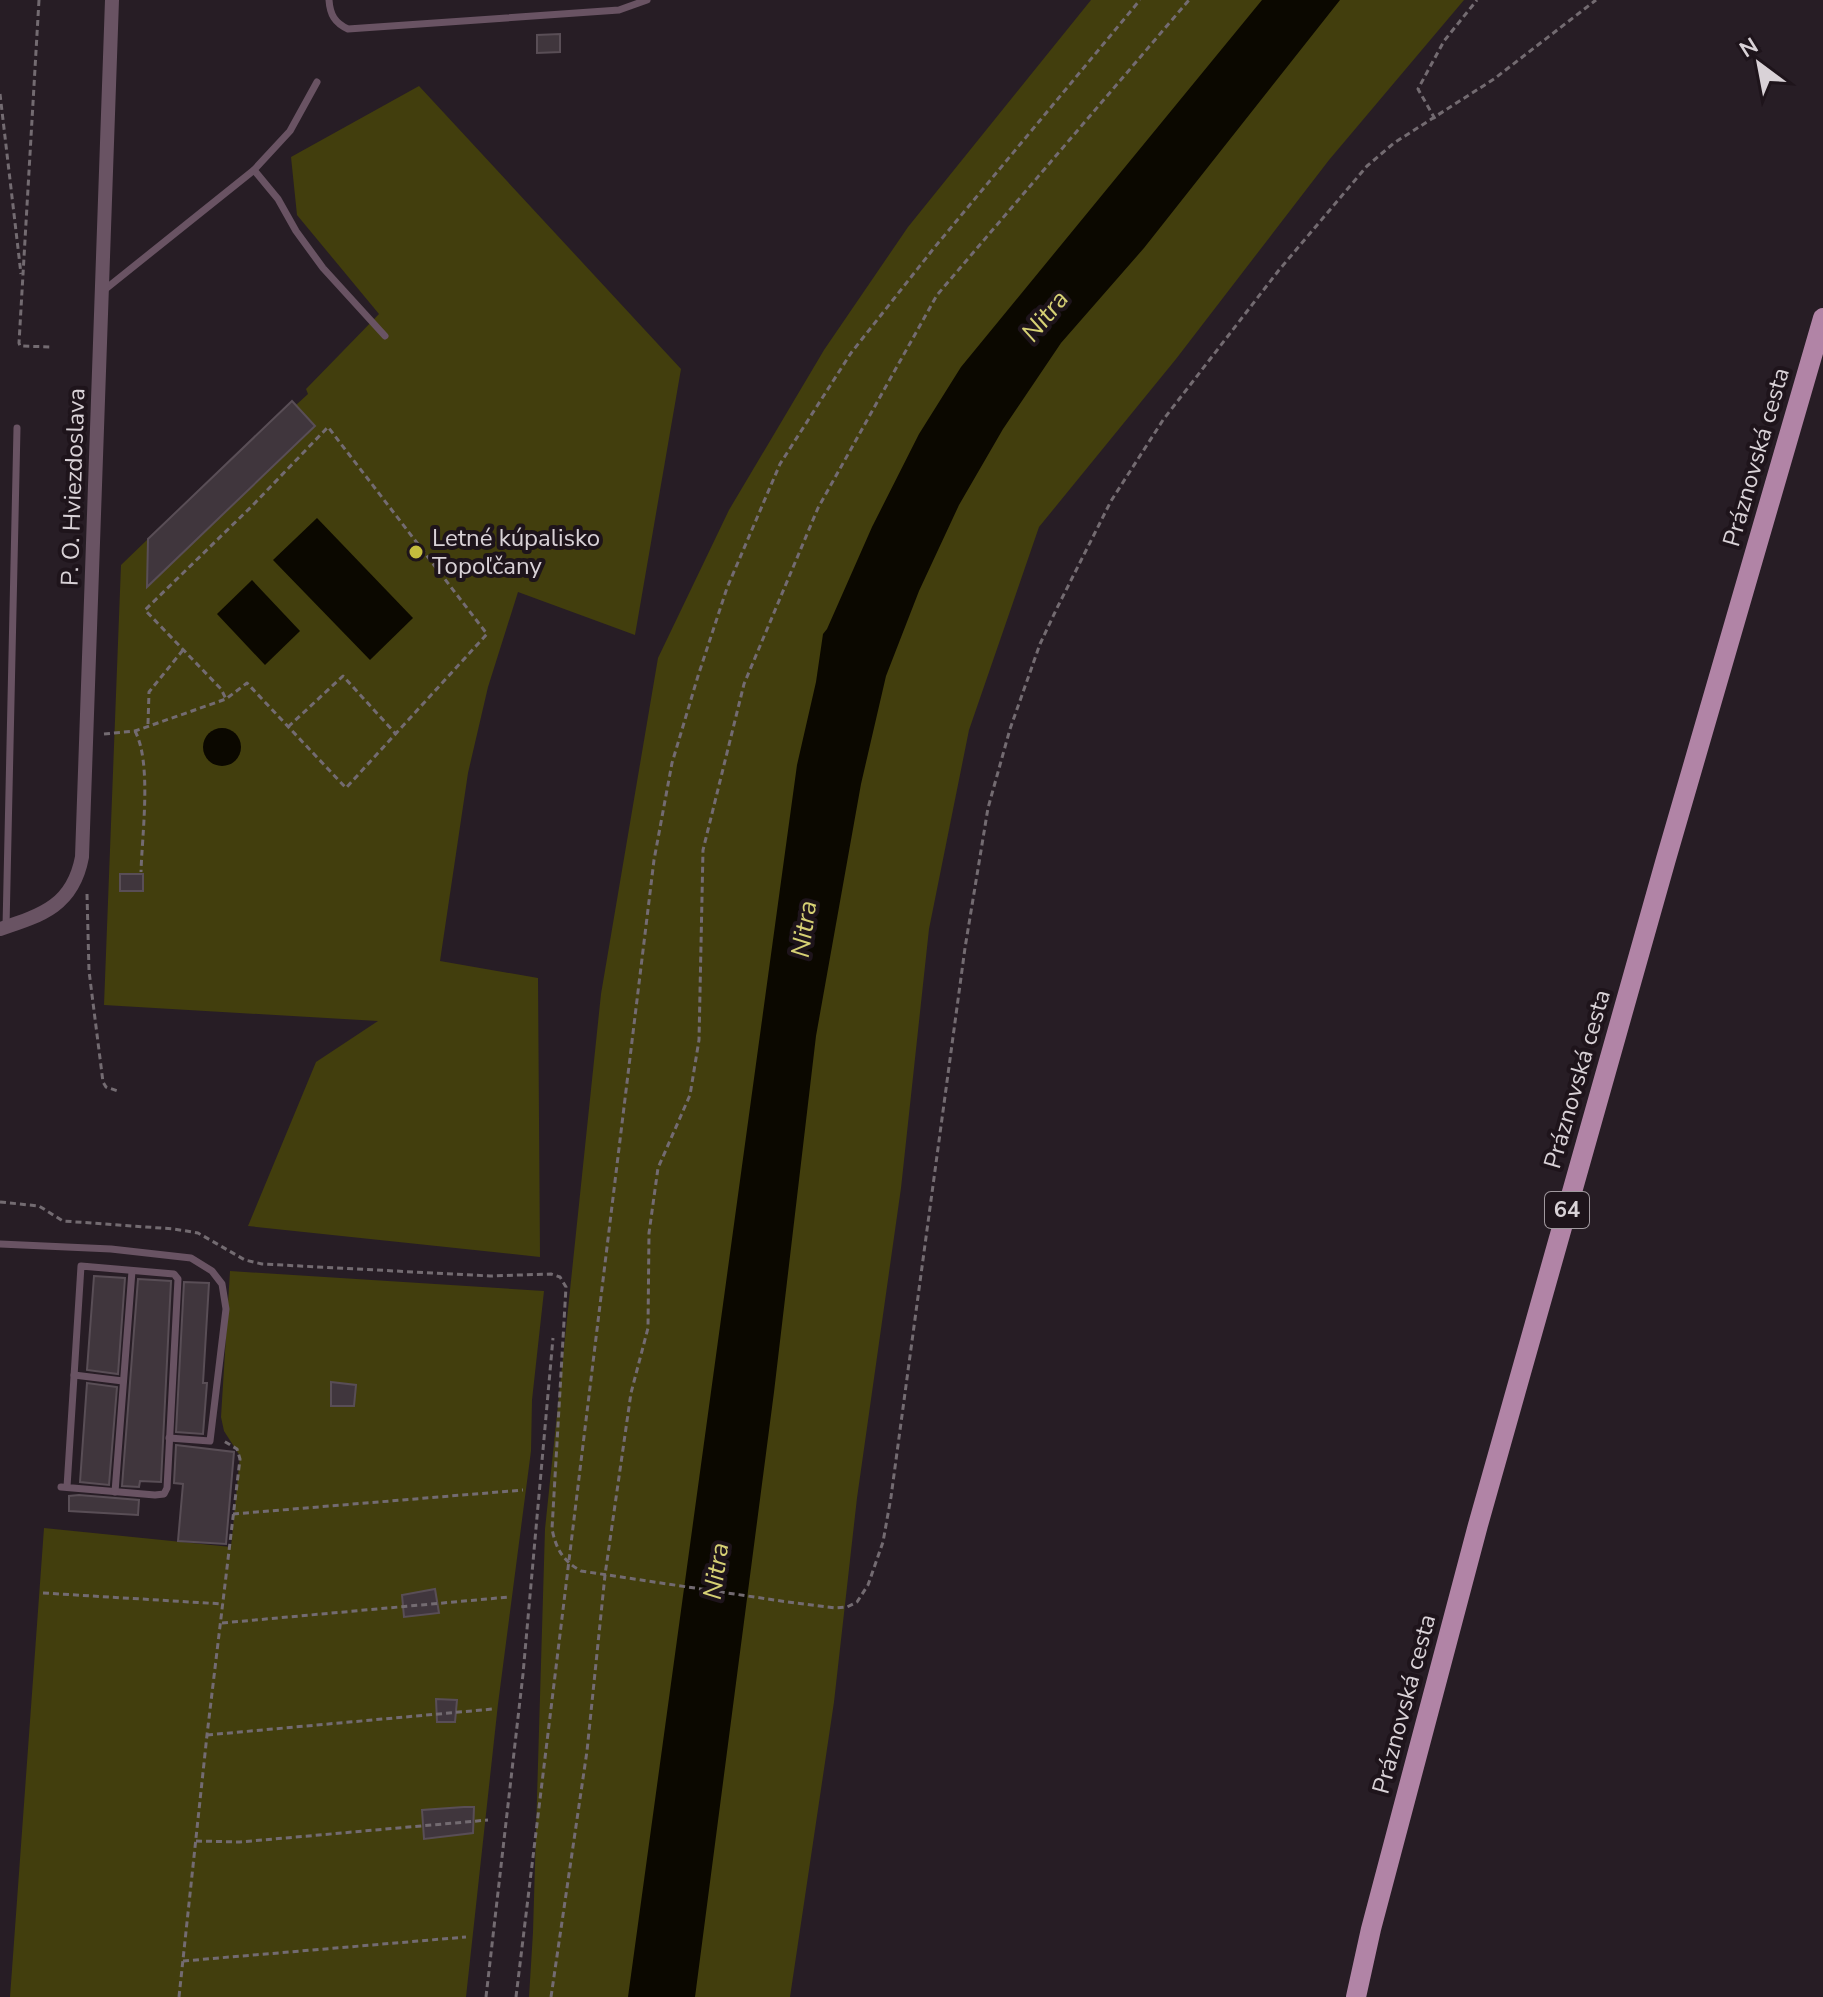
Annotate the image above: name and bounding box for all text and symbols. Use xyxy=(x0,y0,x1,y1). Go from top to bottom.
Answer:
north arrow xyxy=(1719,24,1799,104)
text: N xyxy=(1734,31,1764,65)
water label: Nitra xyxy=(1013,283,1077,349)
street label: Práznovská cesta xyxy=(1715,364,1797,550)
street label: P. O. Hviezdoslava xyxy=(54,388,92,586)
place label: Letné kúpalisko Topoľčany xyxy=(432,522,600,582)
marker: Letné kúpalisko Topoľčany xyxy=(407,543,425,561)
water label: Nitra xyxy=(783,898,825,960)
street label: Práznovská cesta xyxy=(1536,986,1618,1172)
road number: 64 xyxy=(1545,1192,1589,1228)
water label: Nitra xyxy=(695,1540,737,1602)
street label: Práznovská cesta xyxy=(1365,1611,1443,1797)

